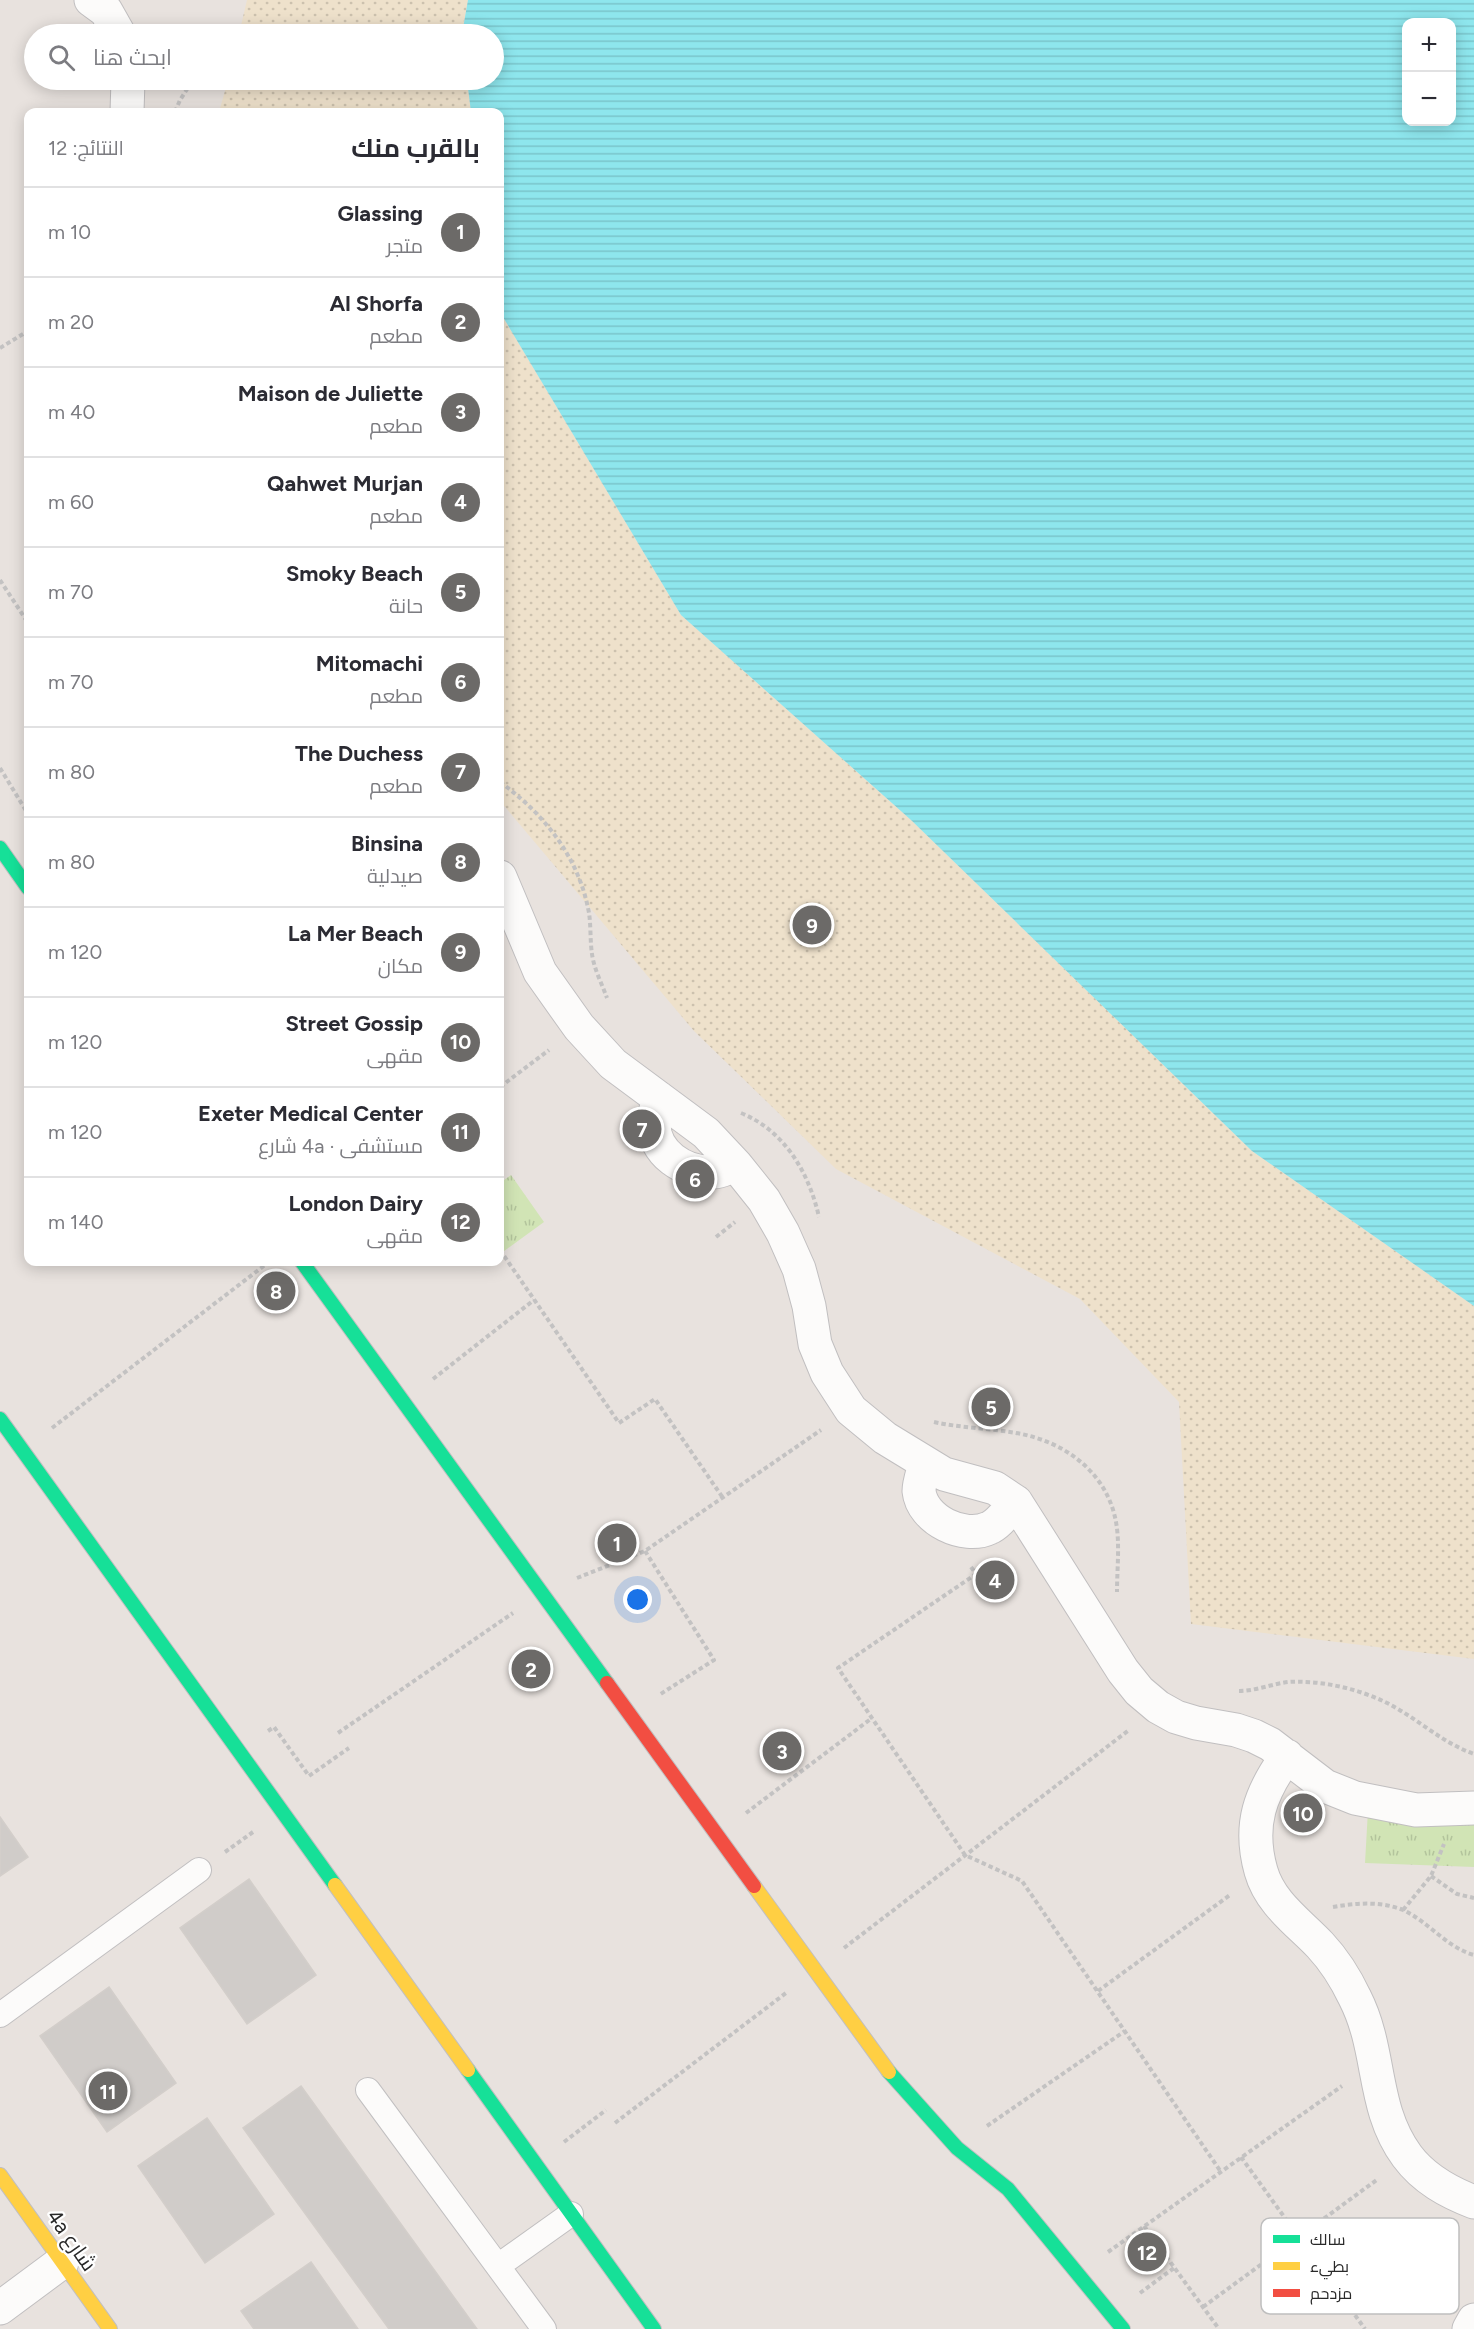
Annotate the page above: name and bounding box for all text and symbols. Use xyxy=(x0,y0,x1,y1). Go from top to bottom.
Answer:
map controls xyxy=(1402,18,1456,126)
button: + xyxy=(1402,18,1456,72)
search box xyxy=(24,24,504,90)
icon: search xyxy=(45,41,78,74)
text: ابحث هنا xyxy=(93,44,172,71)
button: − xyxy=(1402,72,1456,126)
text: بالقرب منك xyxy=(351,132,480,164)
text: النتائج: 12 xyxy=(48,136,124,160)
text: Glassing xyxy=(338,200,423,227)
text: 10 m xyxy=(48,220,91,244)
text: 1 xyxy=(456,220,465,244)
text: متجر xyxy=(386,234,423,258)
text: Al Shorfa xyxy=(330,290,423,317)
text: 20 m xyxy=(48,310,94,334)
text: 2 xyxy=(455,310,466,334)
text: مطعم xyxy=(369,324,423,348)
text: Maison de Juliette xyxy=(238,380,423,407)
text: 40 m xyxy=(48,400,95,424)
text: 3 xyxy=(455,400,466,424)
text: مطعم xyxy=(369,414,423,438)
text: Qahwet Murjan xyxy=(267,470,423,497)
text: 60 m xyxy=(48,490,94,514)
text: 4 xyxy=(454,490,467,514)
text: مطعم xyxy=(369,504,423,528)
text: Smoky Beach xyxy=(286,560,423,587)
text: 70 m xyxy=(48,580,94,604)
text: 5 xyxy=(455,580,466,604)
text: حانة xyxy=(389,594,423,618)
text: Mitomachi xyxy=(316,650,423,677)
text: 70 m xyxy=(48,670,94,694)
text: 6 xyxy=(455,670,466,694)
text: مطعم xyxy=(369,684,423,708)
text: The Duchess xyxy=(295,740,423,767)
text: 80 m xyxy=(48,760,95,784)
text: 7 xyxy=(455,760,466,784)
text: مطعم xyxy=(369,774,423,798)
text: Binsina xyxy=(351,830,423,857)
text: 80 m xyxy=(48,850,95,874)
text: 8 xyxy=(454,850,467,874)
text: صيدلية xyxy=(367,864,423,888)
pin: 9 xyxy=(792,902,832,948)
text: La Mer Beach xyxy=(288,920,423,947)
text: 120 m xyxy=(48,940,102,964)
text: 9 xyxy=(455,940,466,964)
text: مكان xyxy=(378,954,423,978)
text: Street Gossip xyxy=(285,1010,423,1037)
text: 120 m xyxy=(48,1030,102,1054)
text: 10 xyxy=(450,1030,471,1054)
text: مقهى xyxy=(367,1044,423,1068)
text: Exeter Medical Center xyxy=(198,1100,423,1127)
pin: 7 xyxy=(622,1106,662,1152)
text: 120 m xyxy=(48,1120,102,1144)
text: 11 xyxy=(452,1120,469,1144)
text: مستشفى · 4a شارع xyxy=(258,1134,423,1158)
pin: 6 xyxy=(676,1156,714,1202)
text: London Dairy xyxy=(288,1190,423,1217)
text: 140 m xyxy=(48,1210,103,1234)
text: 12 xyxy=(450,1210,471,1234)
text: مقهى xyxy=(367,1224,423,1248)
pin: 8 xyxy=(256,1268,296,1314)
pin: 5 xyxy=(972,1384,1010,1430)
pin: 1 xyxy=(598,1520,636,1566)
pin: 4 xyxy=(976,1558,1014,1602)
your location xyxy=(623,1585,652,1614)
pin: 2 xyxy=(512,1646,550,1692)
pin: 3 xyxy=(762,1728,802,1774)
pin: 10 xyxy=(1284,1790,1322,1836)
pin: 11 xyxy=(88,2068,128,2114)
street label: 4a شارع xyxy=(40,2204,102,2277)
legend xyxy=(1261,2218,1459,2314)
pin: 12 xyxy=(1128,2230,1166,2274)
text: سالك xyxy=(1310,2230,1345,2249)
text: بطيء xyxy=(1310,2257,1349,2280)
text: مزدحم xyxy=(1310,2284,1352,2305)

